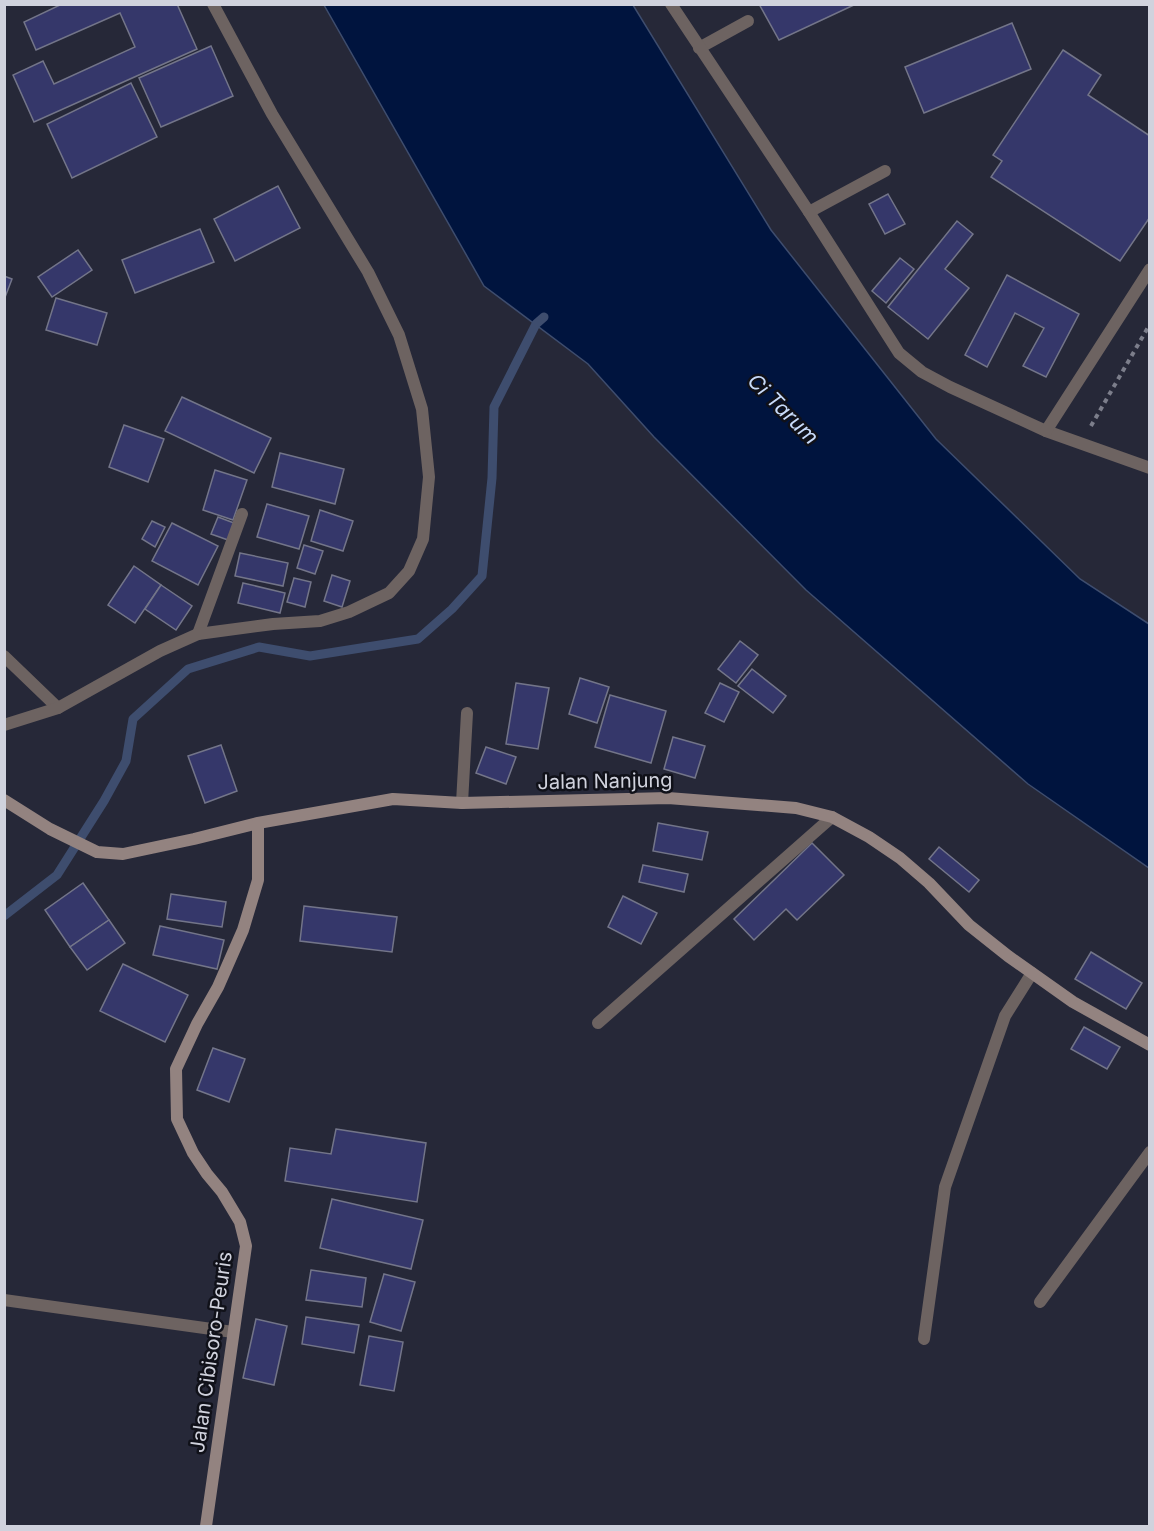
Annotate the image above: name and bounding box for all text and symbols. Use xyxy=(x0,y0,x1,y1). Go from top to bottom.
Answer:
water label: Ci Tarum xyxy=(743,368,824,449)
street label: Jalan Nanjung xyxy=(537,768,673,794)
street label: Jalan Cibisoro-Peuris xyxy=(185,1250,237,1454)

